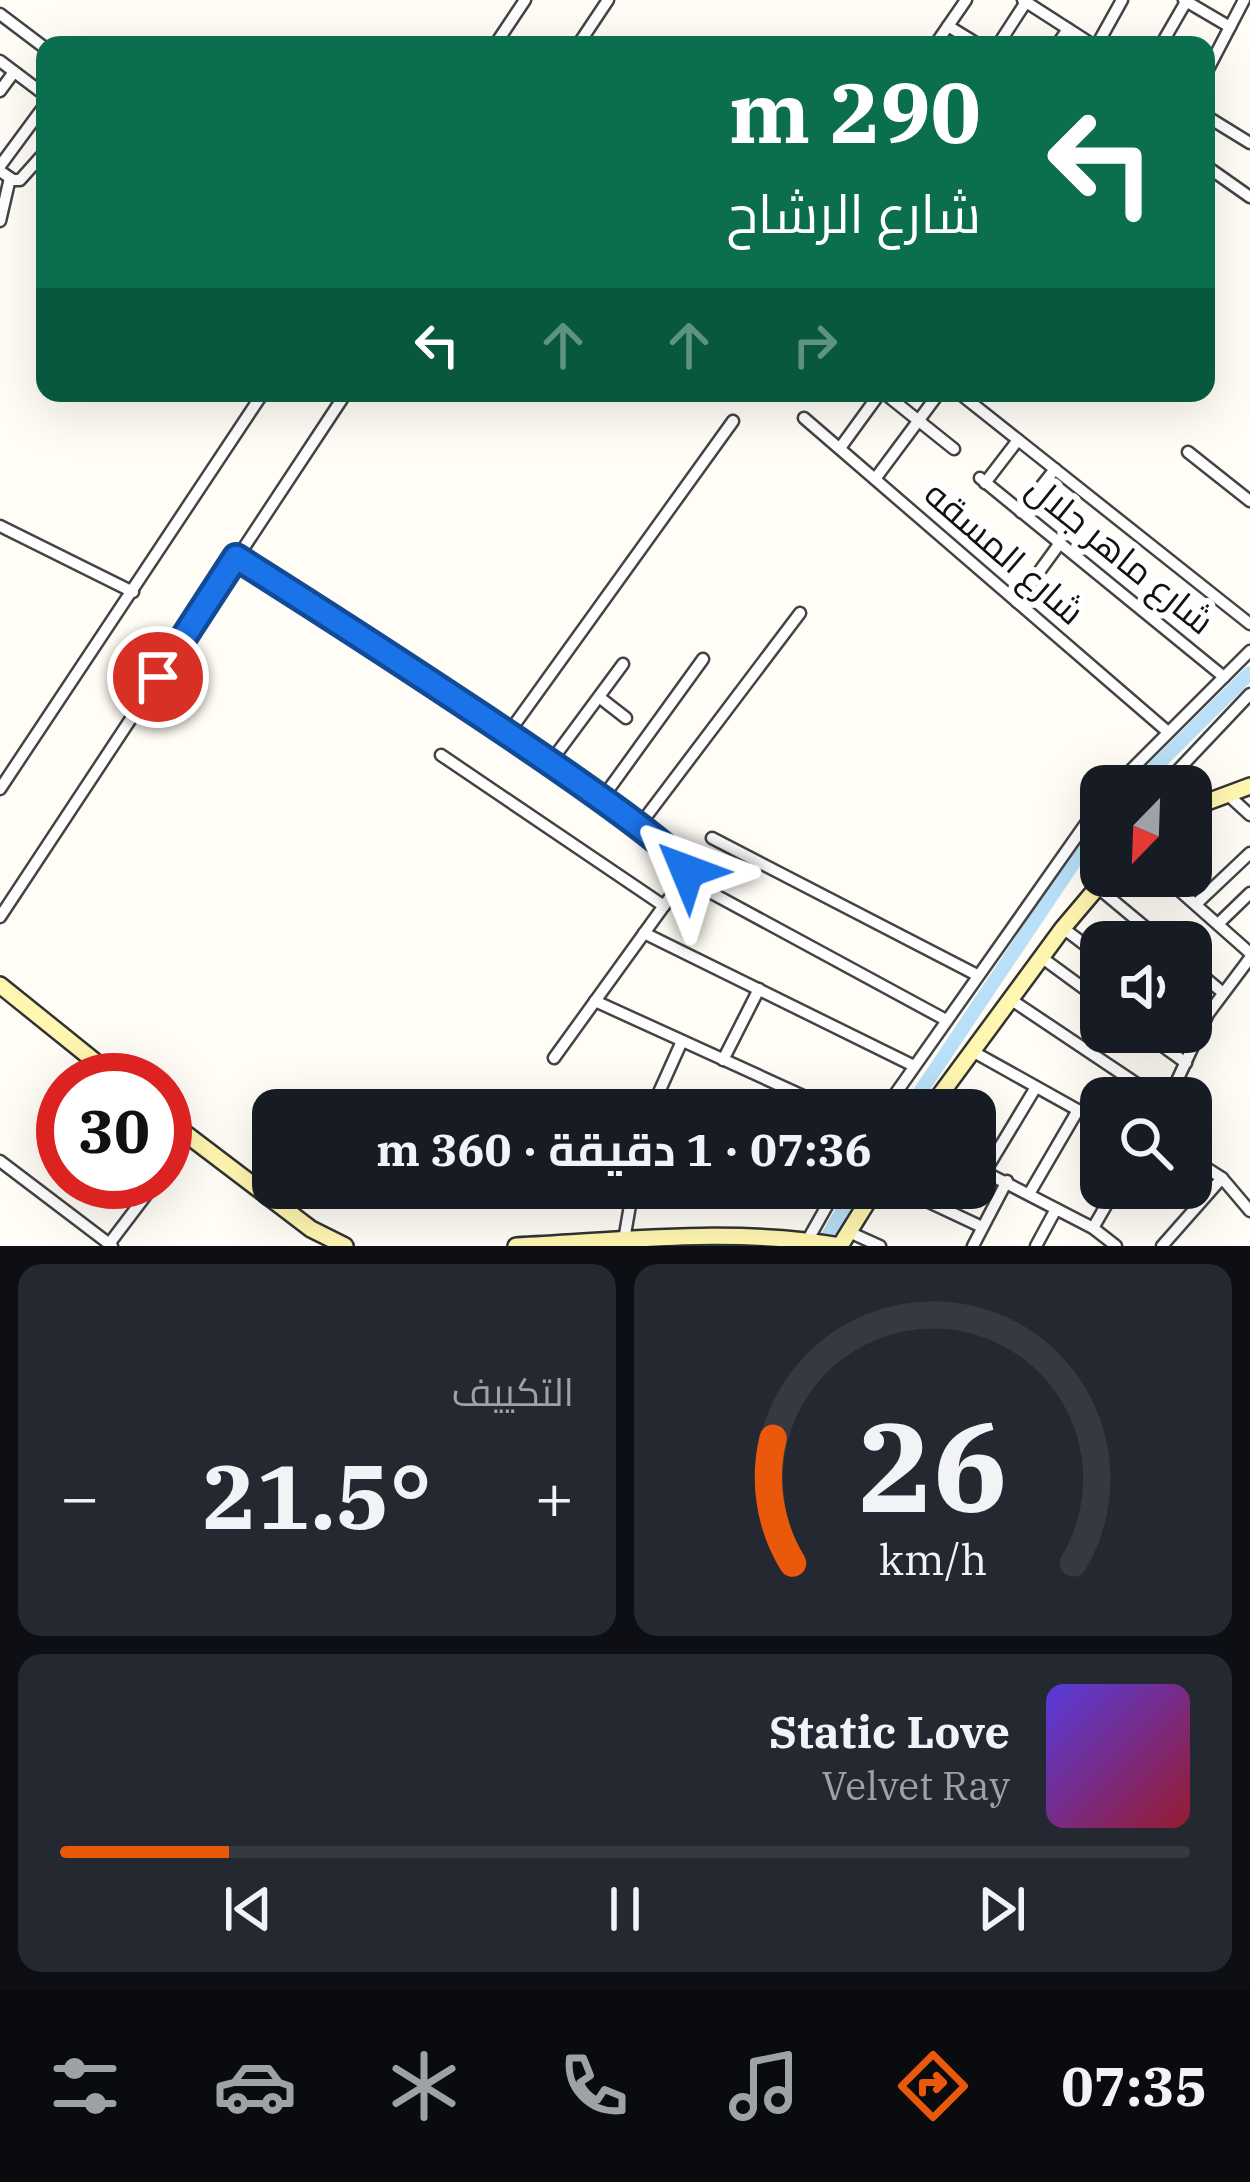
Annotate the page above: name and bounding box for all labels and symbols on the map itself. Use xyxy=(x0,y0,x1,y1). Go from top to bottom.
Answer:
street label: شارع ماهر جلال xyxy=(1016,464,1224,645)
street label: شارع المسقه xyxy=(914,470,1095,636)
pin xyxy=(107,626,209,728)
north arrow xyxy=(1080,765,1212,897)
position arrow xyxy=(624,808,750,934)
speed limit sign: 30 xyxy=(36,1053,192,1209)

